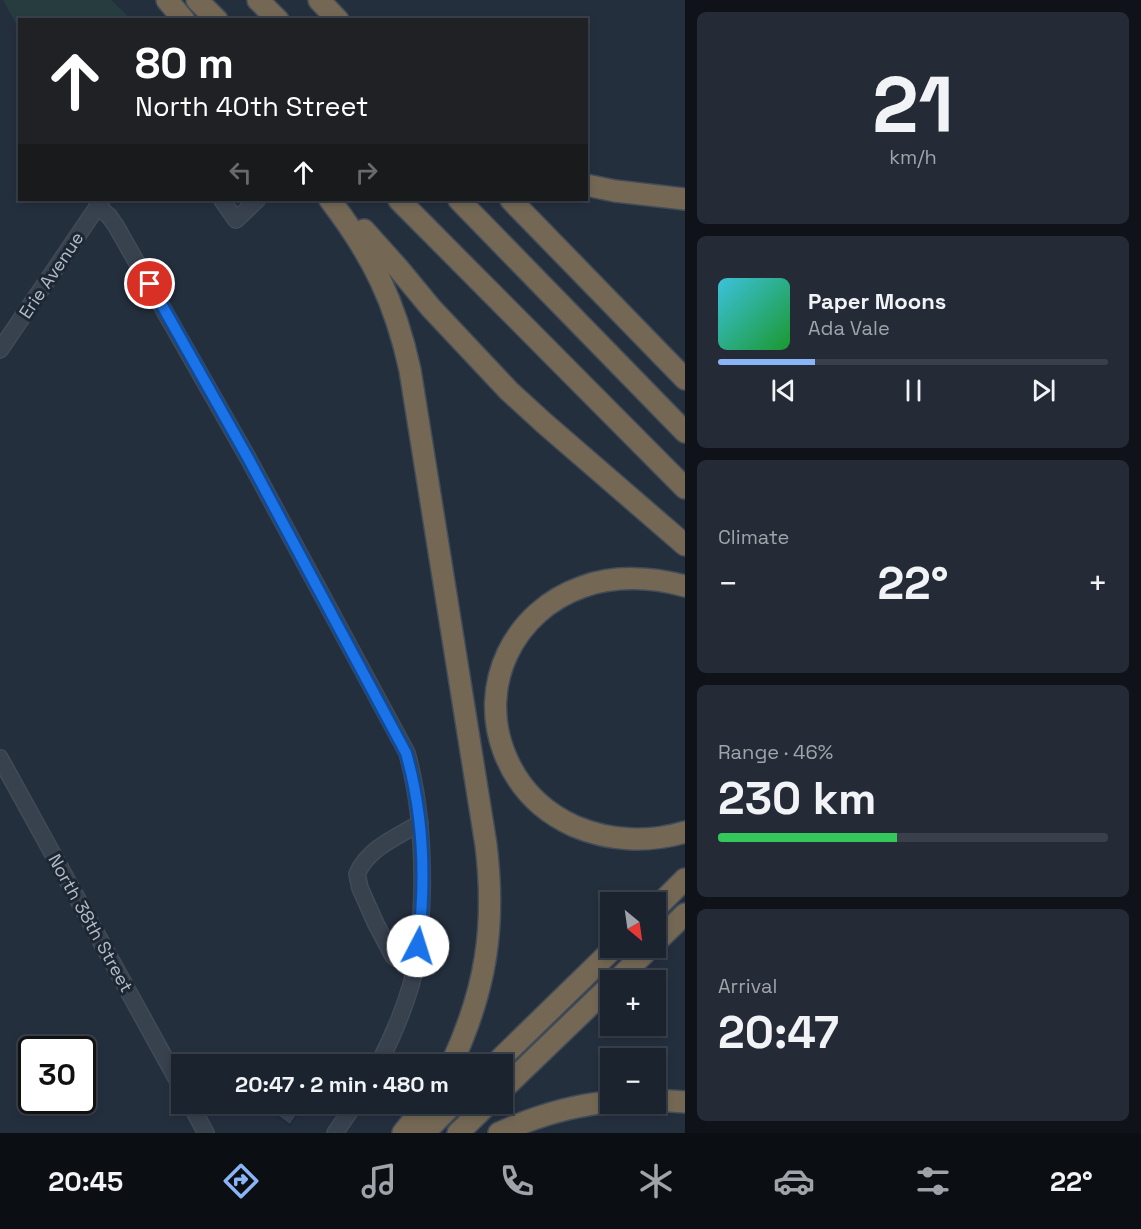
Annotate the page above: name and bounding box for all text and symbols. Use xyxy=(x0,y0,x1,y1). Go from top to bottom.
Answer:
text: 80 m xyxy=(135,37,234,90)
icon: ahead xyxy=(36,42,114,120)
text: 21 xyxy=(872,55,954,155)
text: North 40th Street xyxy=(135,89,368,124)
text: km/h xyxy=(889,144,937,170)
icon: left xyxy=(224,156,257,189)
icon: ahead xyxy=(287,156,320,189)
icon: right xyxy=(350,156,383,189)
street label: Erie Avenue xyxy=(14,227,88,323)
pin xyxy=(124,258,175,309)
icon: arrive xyxy=(133,267,166,300)
text: Paper Moons xyxy=(808,287,946,315)
text: Ada Vale xyxy=(808,315,890,341)
icon: previous xyxy=(767,374,800,407)
icon: pause xyxy=(897,374,930,407)
icon: next xyxy=(1027,374,1060,407)
text: Climate xyxy=(718,524,789,550)
text: 22° xyxy=(877,555,949,612)
text: − xyxy=(718,563,738,605)
text: + xyxy=(1088,563,1108,605)
text: Range · 46% xyxy=(718,739,833,765)
text: 230 km xyxy=(718,770,877,827)
street label: North 38th Street xyxy=(43,850,139,996)
north arrow xyxy=(600,892,666,958)
map controls xyxy=(600,892,666,1114)
position arrow xyxy=(386,914,450,978)
button: + xyxy=(600,970,666,1036)
text: Arrival xyxy=(718,973,777,999)
text: 20:47 xyxy=(718,1004,839,1061)
speed limit sign: 30 xyxy=(18,1036,96,1114)
button: − xyxy=(600,1048,666,1114)
text: 20:47 · 2 min · 480 m xyxy=(235,1070,449,1098)
icon: directions xyxy=(220,1160,262,1202)
icon: music xyxy=(358,1160,400,1202)
icon: phone xyxy=(496,1160,538,1202)
icon: climate xyxy=(635,1160,677,1202)
icon: car xyxy=(773,1160,815,1202)
icon: filters xyxy=(912,1160,954,1202)
text: 20:45 xyxy=(48,1164,123,1199)
text: 22° xyxy=(1050,1164,1093,1199)

